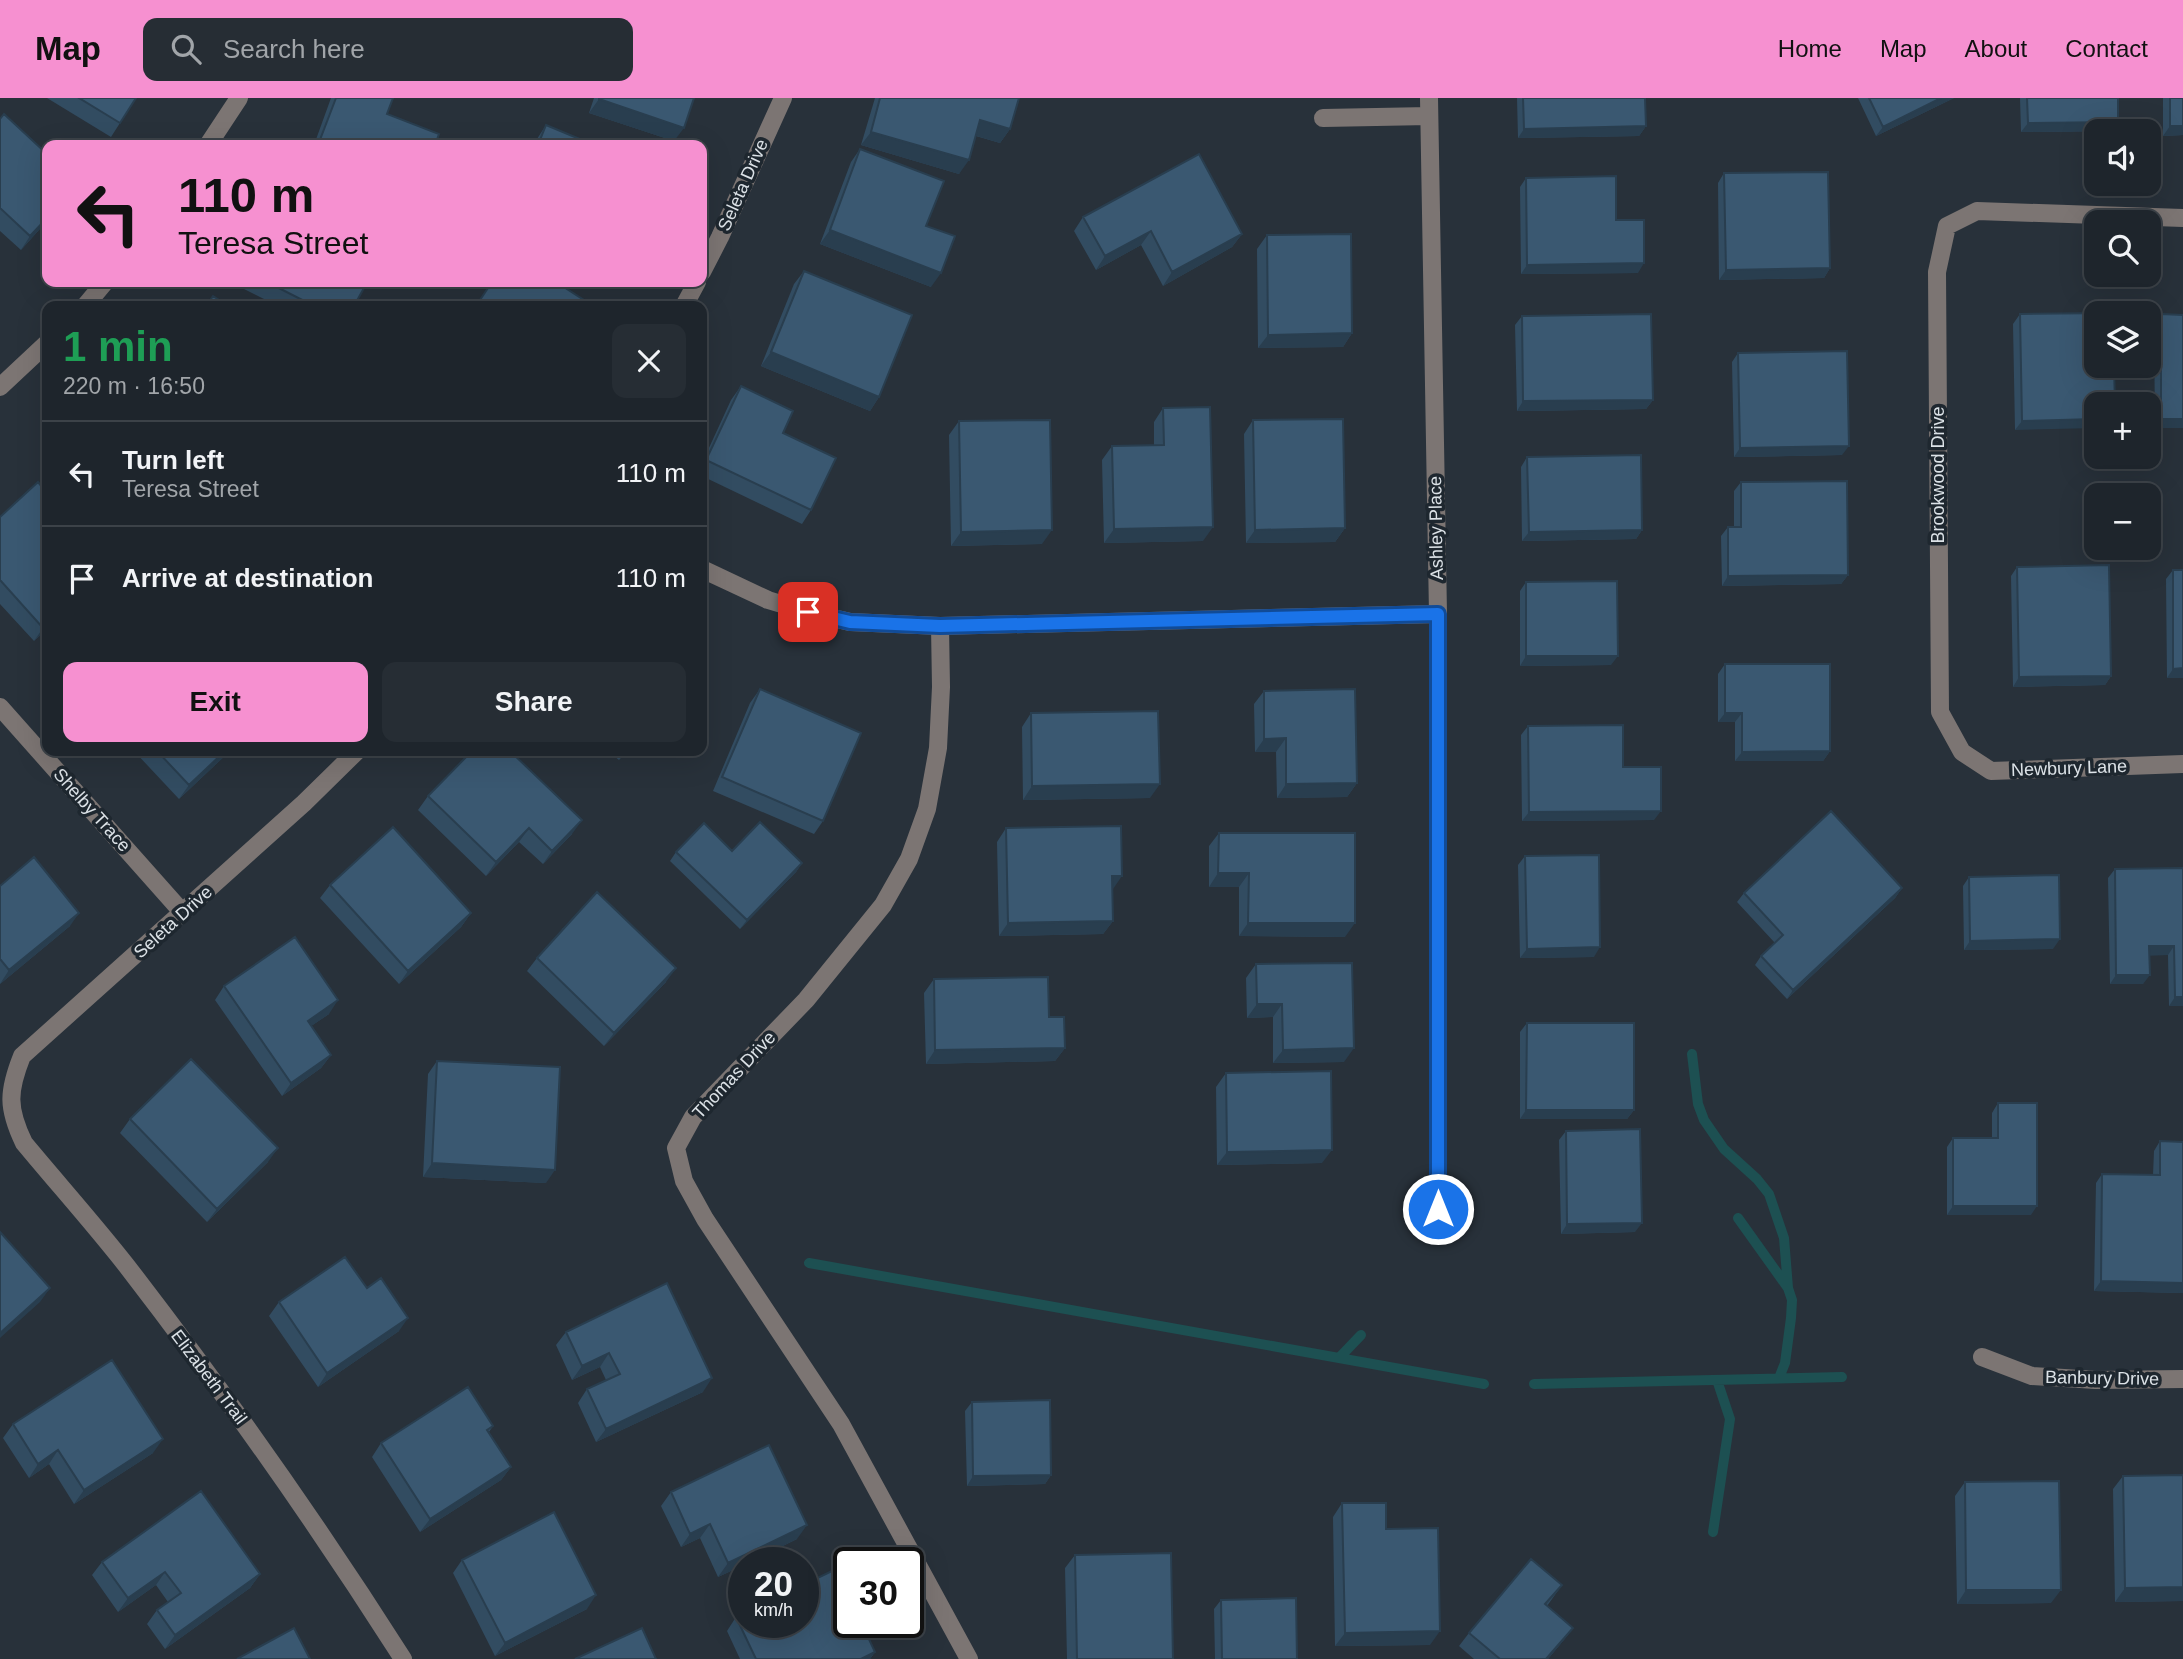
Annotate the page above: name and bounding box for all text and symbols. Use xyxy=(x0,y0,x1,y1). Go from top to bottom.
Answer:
search box xyxy=(143,18,633,81)
text: Map xyxy=(35,30,101,67)
icon: search xyxy=(167,30,205,68)
text: Search here xyxy=(223,34,365,64)
text: Home xyxy=(1778,35,1842,62)
text: Map xyxy=(1880,35,1927,62)
text: About xyxy=(1965,35,2027,62)
text: Contact xyxy=(2065,35,2148,62)
map controls xyxy=(2084,119,2161,560)
button: sound xyxy=(2084,119,2161,196)
street label: Seleta Drive xyxy=(714,136,772,234)
icon: left xyxy=(63,168,154,259)
text: 110 m xyxy=(178,168,314,222)
button: search xyxy=(2084,210,2161,287)
text: Teresa Street xyxy=(178,225,368,261)
button: layers xyxy=(2084,301,2161,378)
text: 1 min xyxy=(63,323,173,370)
button: close xyxy=(612,324,686,398)
text: 220 m · 16:50 xyxy=(63,373,205,399)
button: + xyxy=(2084,392,2161,469)
street label: Brookwood Drive xyxy=(1928,406,1948,544)
text: Turn left xyxy=(122,445,224,475)
icon: left xyxy=(63,455,101,493)
text: 110 m xyxy=(616,458,686,488)
text: Teresa Street xyxy=(122,476,259,502)
street label: Ashley Place xyxy=(1425,476,1447,580)
button: − xyxy=(2084,483,2161,560)
icon: arrive xyxy=(63,560,101,598)
text: Arrive at destination xyxy=(122,563,373,593)
text: 110 m xyxy=(616,563,686,593)
pin xyxy=(778,582,838,642)
icon: arrive xyxy=(789,593,827,631)
button: Exit xyxy=(63,662,368,742)
button: Share xyxy=(382,662,686,742)
street label: Newbury Lane xyxy=(2011,756,2127,780)
street label: Shelby Trace xyxy=(49,764,135,856)
street label: Seleta Drive xyxy=(130,882,216,962)
street label: Thomas Drive xyxy=(688,1027,780,1123)
position arrow xyxy=(1401,1172,1475,1246)
street label: Elizabeth Trail xyxy=(167,1326,251,1428)
street label: Banbury Drive xyxy=(2045,1367,2159,1389)
speed limit sign: 30 xyxy=(833,1547,924,1638)
text: 20 xyxy=(754,1564,793,1603)
text: km/h xyxy=(754,1600,793,1620)

